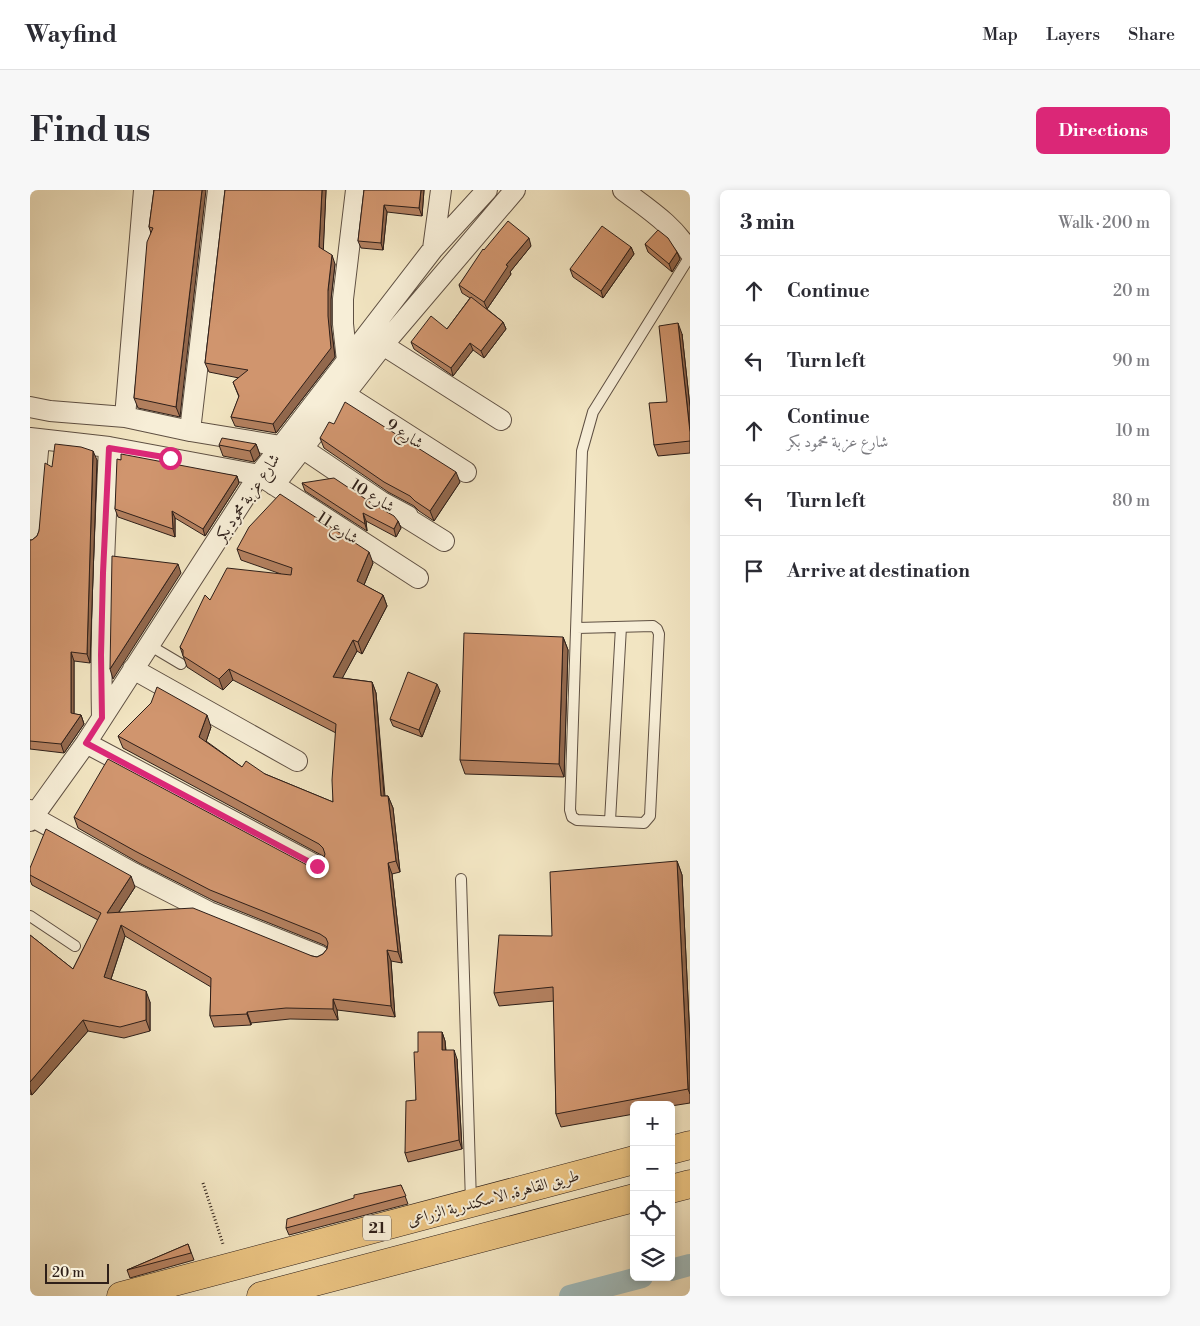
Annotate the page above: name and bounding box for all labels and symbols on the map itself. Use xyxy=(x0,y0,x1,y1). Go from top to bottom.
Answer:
street label: شارع 9 xyxy=(380,414,427,456)
route start xyxy=(159,447,182,470)
street label: شارع عزبة محمود بكر xyxy=(210,450,287,549)
street label: شارع 10 xyxy=(345,475,398,520)
street label: شارع 11 xyxy=(311,507,362,551)
route end xyxy=(306,855,329,878)
street label: طريق القاهرة, الاسكندرية الزراعى xyxy=(405,1165,581,1231)
road number: 21 xyxy=(363,1216,391,1240)
scale bar xyxy=(45,1261,109,1284)

